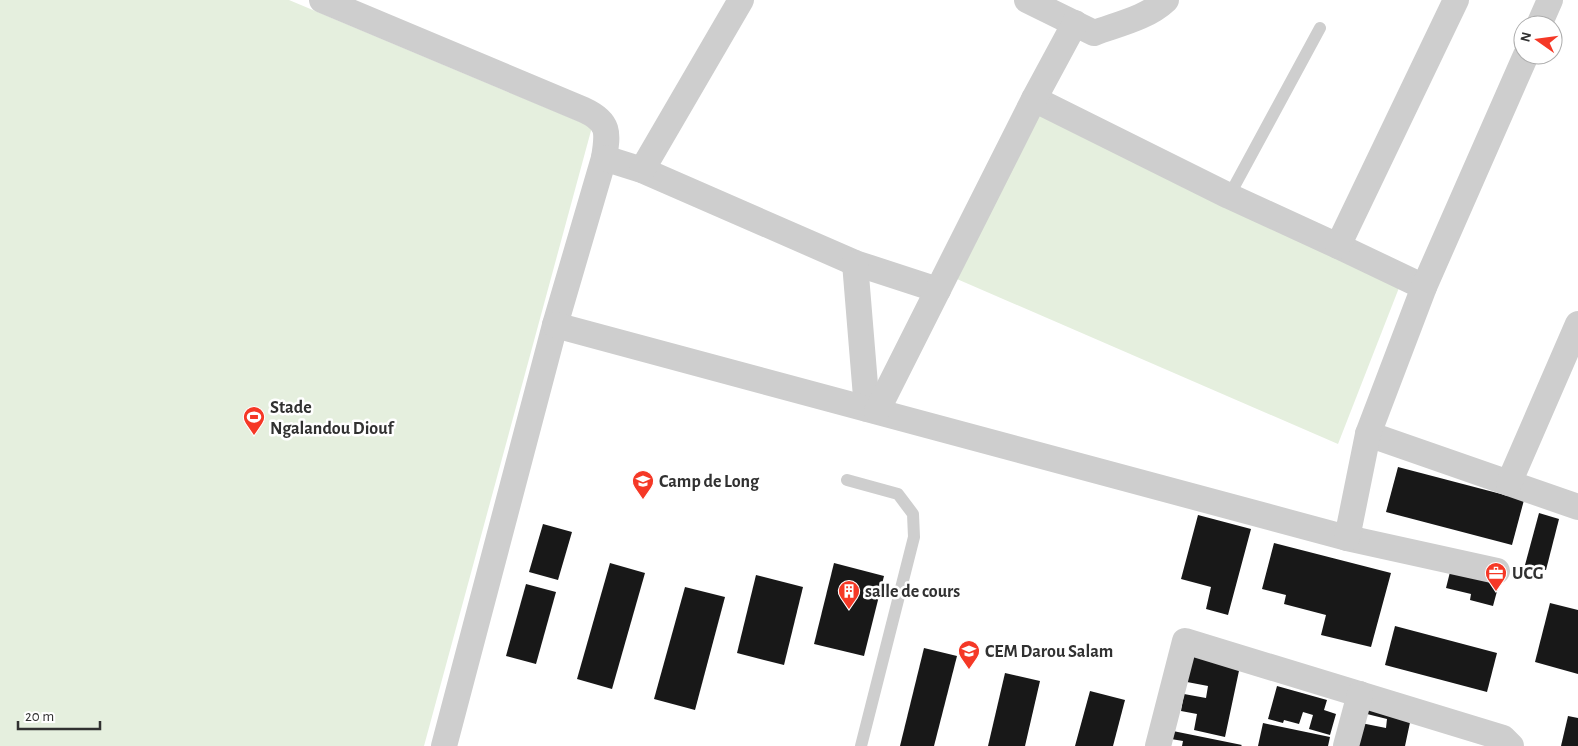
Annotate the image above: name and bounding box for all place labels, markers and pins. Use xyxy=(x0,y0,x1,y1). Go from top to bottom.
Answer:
place label: Stade Ngalandou Diouf xyxy=(270,399,395,438)
sports icon: Stade Ngalandou Diouf xyxy=(242,405,266,436)
school or university icon: Camp de Long xyxy=(631,469,655,500)
place label: Camp de Long xyxy=(659,473,760,491)
office icon: UCG xyxy=(1484,561,1508,592)
place label: UCG xyxy=(1512,565,1544,583)
building icon: salle de cours xyxy=(837,579,861,610)
place label: salle de cours xyxy=(865,583,960,601)
school or university icon: CEM Darou Salam xyxy=(957,639,981,670)
place label: CEM Darou Salam xyxy=(985,643,1113,661)

